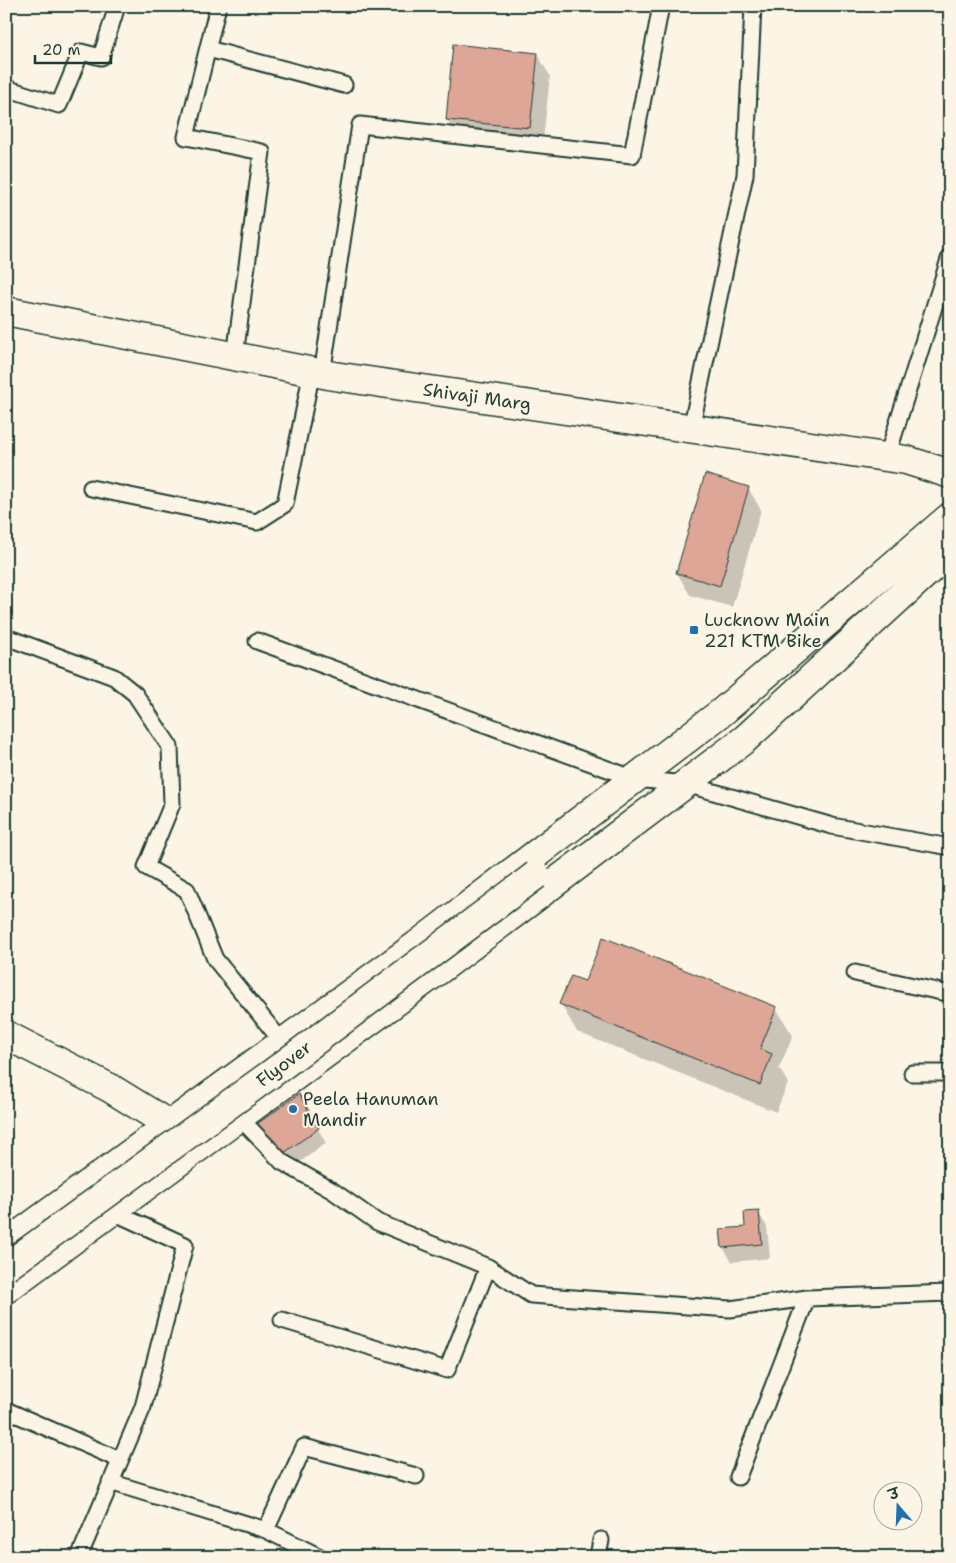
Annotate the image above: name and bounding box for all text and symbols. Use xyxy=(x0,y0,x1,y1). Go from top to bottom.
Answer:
scale bar xyxy=(35,32,111,64)
text: 20 m xyxy=(42,40,81,60)
street label: Shivaji Marg xyxy=(421,378,533,416)
place label: Lucknow Main 221 KTM Bike xyxy=(704,608,830,653)
marker: Lucknow Main 221 KTM Bike xyxy=(688,624,700,636)
street label: Flyover xyxy=(251,1035,317,1093)
place label: Peela Hanuman Mandir xyxy=(303,1087,438,1132)
marker: Peela Hanuman Mandir xyxy=(287,1103,299,1115)
north arrow xyxy=(874,1480,924,1530)
text: उ xyxy=(885,1483,903,1504)

